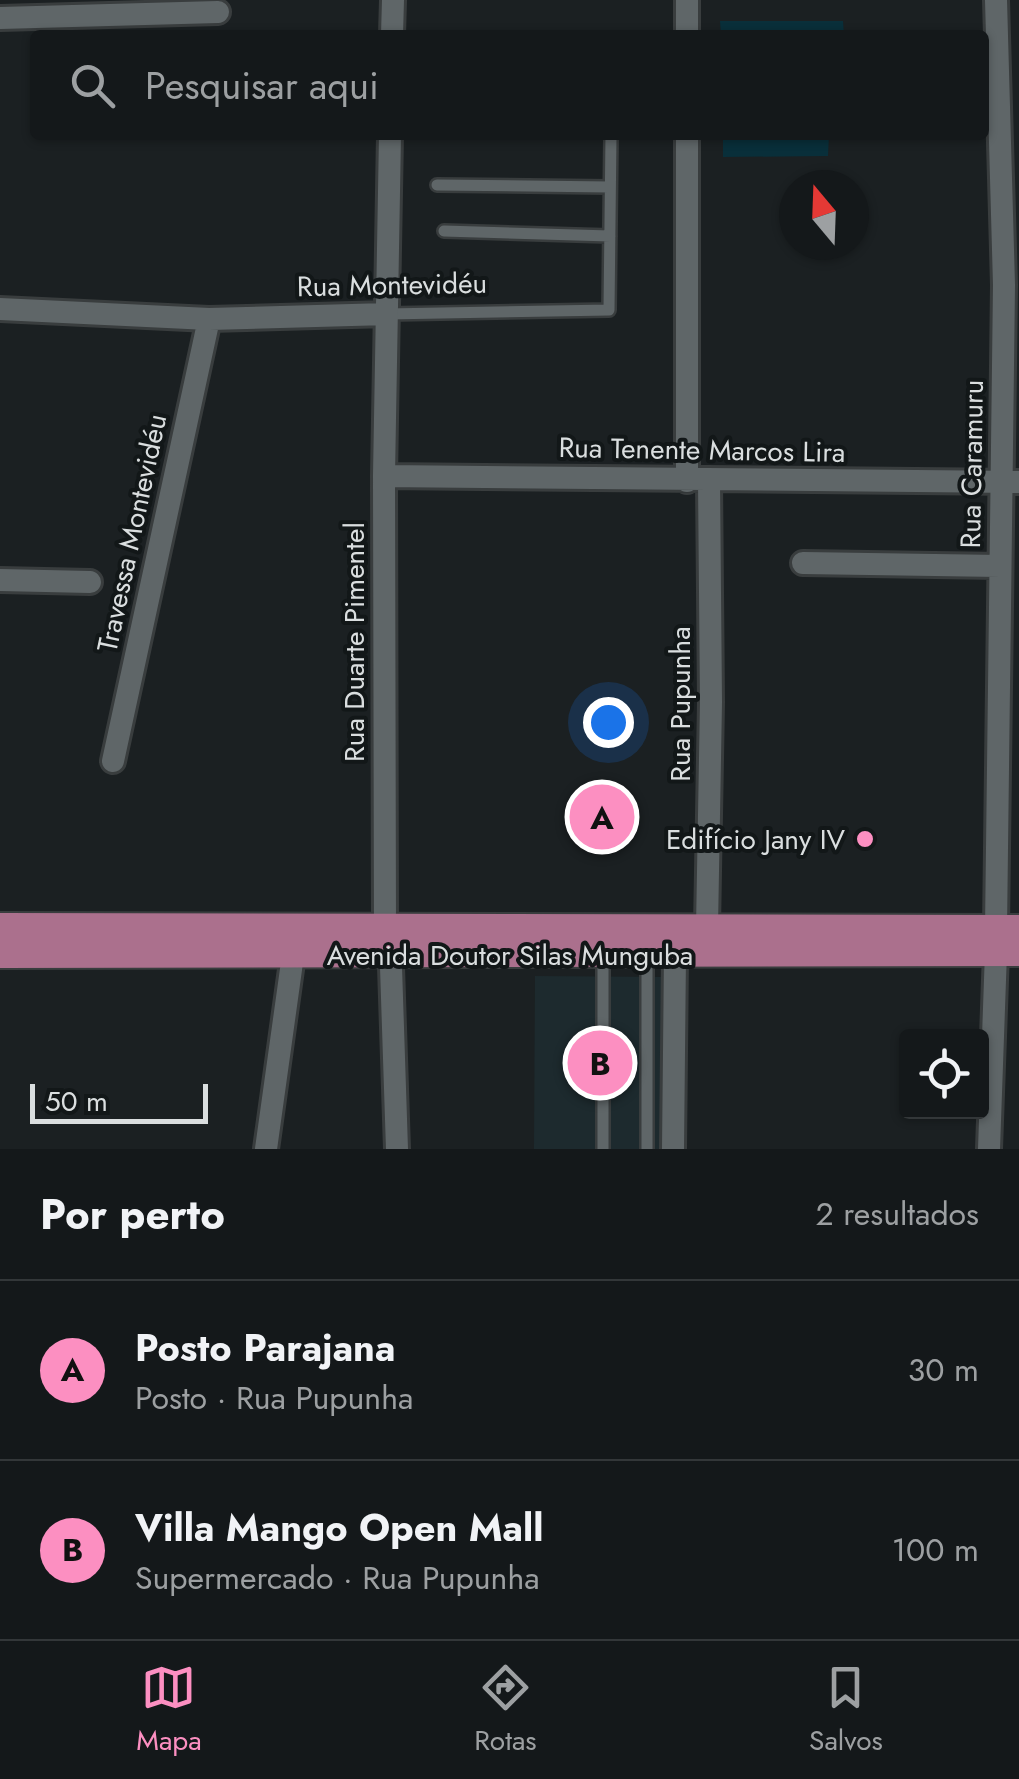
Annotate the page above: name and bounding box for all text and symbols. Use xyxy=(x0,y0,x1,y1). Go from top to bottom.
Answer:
search box xyxy=(30,30,989,140)
icon: search xyxy=(65,58,120,113)
text: Pesquisar aqui xyxy=(145,58,379,113)
north arrow xyxy=(779,170,869,260)
street label: Rua Montevidéu xyxy=(296,263,488,307)
street label: Rua Caramuru xyxy=(950,379,994,549)
street label: Travessa Montevidéu xyxy=(87,410,177,656)
street label: Rua Tenente Marcos Lira xyxy=(558,427,846,473)
street label: Rua Duarte Pimentel xyxy=(334,522,375,762)
street label: Rua Pupunha xyxy=(660,626,701,782)
your location xyxy=(583,697,634,748)
pin: A xyxy=(570,780,634,854)
place label: Edifício Jany IV xyxy=(666,819,846,860)
marker: Edifício Jany IV xyxy=(854,828,876,850)
street label: Avenida Doutor Silas Munguba xyxy=(327,935,693,976)
pin: B xyxy=(568,1026,632,1100)
map controls xyxy=(899,1029,989,1119)
button: locate xyxy=(899,1029,989,1119)
scale bar xyxy=(30,1079,208,1124)
text: 50 m xyxy=(45,1081,108,1122)
text: Por perto xyxy=(40,1184,225,1245)
text: 2 resultados xyxy=(815,1191,979,1237)
text: Posto Parajana xyxy=(135,1320,395,1375)
text: A xyxy=(61,1347,84,1393)
text: 30 m xyxy=(908,1347,979,1393)
text: Posto · Rua Pupunha xyxy=(135,1375,413,1421)
text: Villa Mango Open Mall xyxy=(135,1500,544,1555)
text: B xyxy=(62,1527,83,1573)
text: 100 m xyxy=(892,1527,979,1573)
text: Supermercado · Rua Pupunha xyxy=(135,1555,540,1601)
tab: Mapa xyxy=(136,1660,202,1761)
tab: Rotas xyxy=(474,1660,537,1761)
tab: Salvos xyxy=(809,1660,883,1761)

